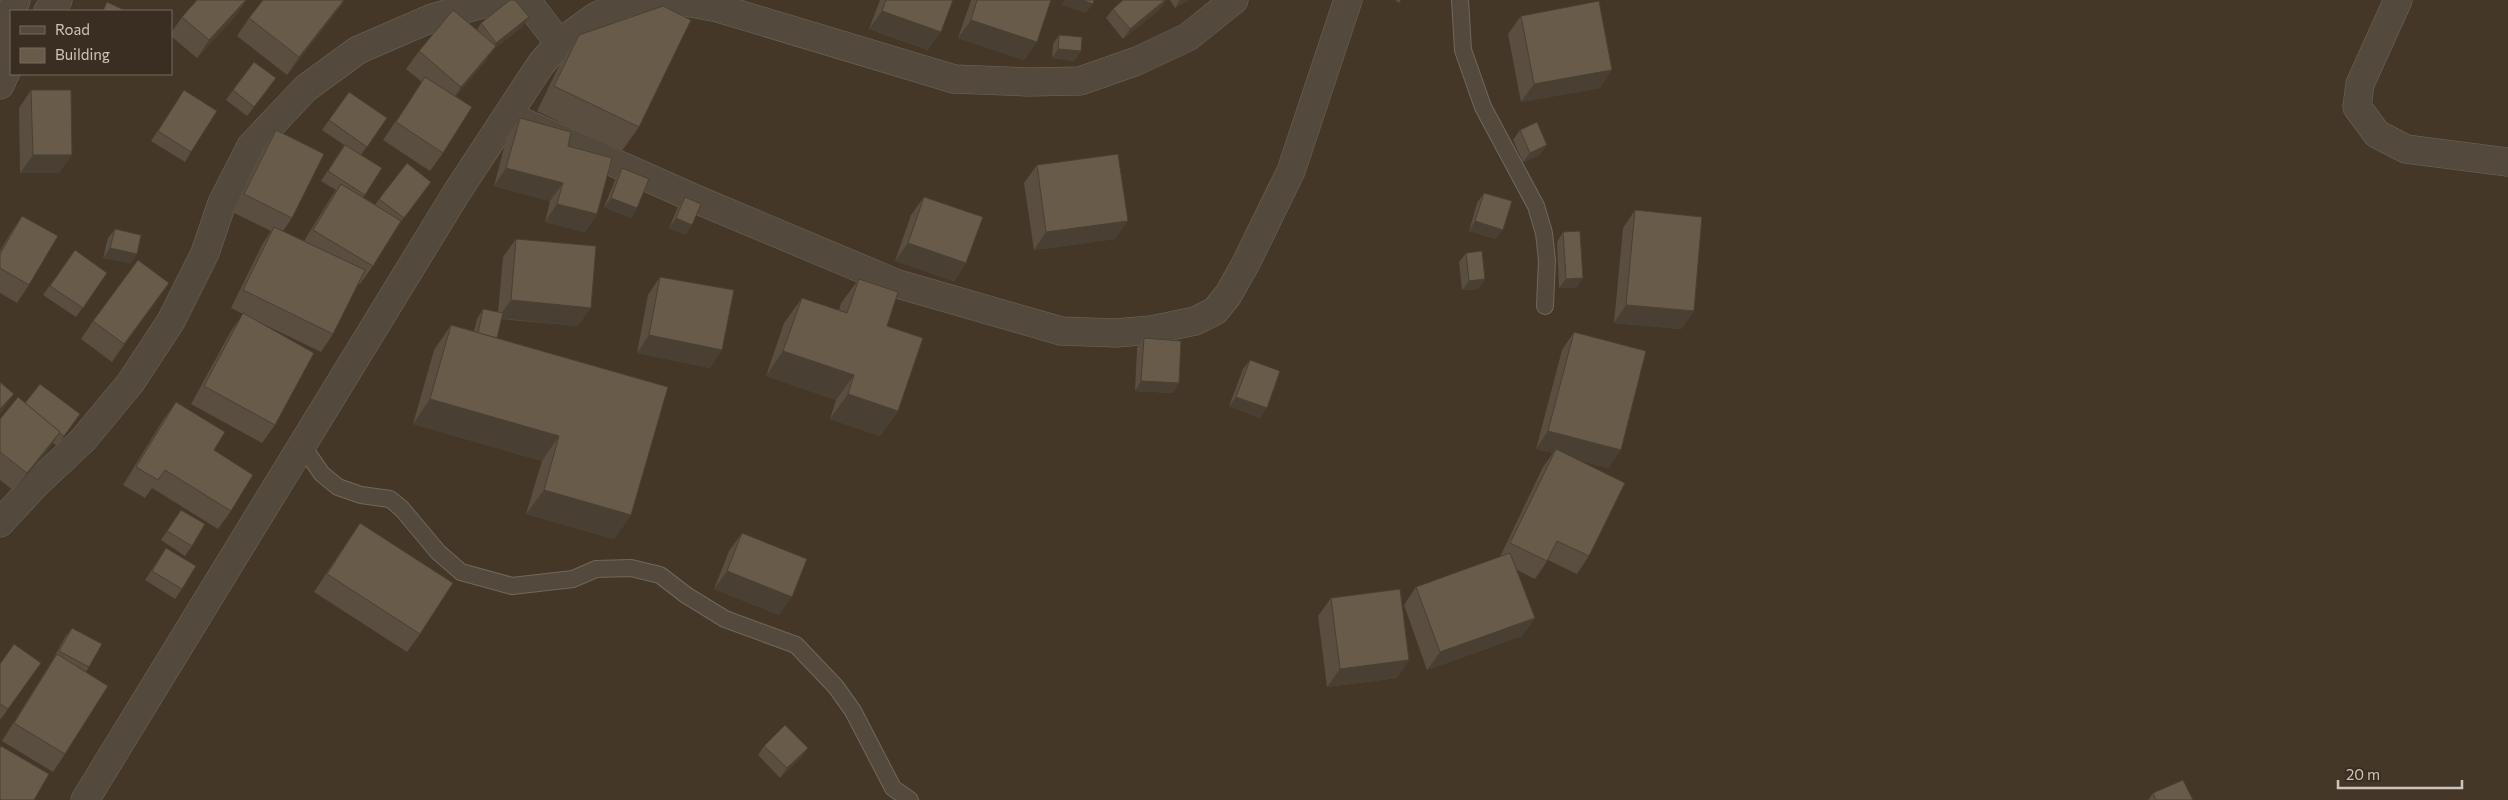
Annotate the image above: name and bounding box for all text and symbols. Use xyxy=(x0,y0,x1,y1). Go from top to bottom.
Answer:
legend xyxy=(10,10,172,75)
text: Road xyxy=(55,20,90,38)
text: Building xyxy=(55,45,110,63)
scale bar xyxy=(2338,758,2462,790)
text: 20 m xyxy=(2346,765,2380,783)

